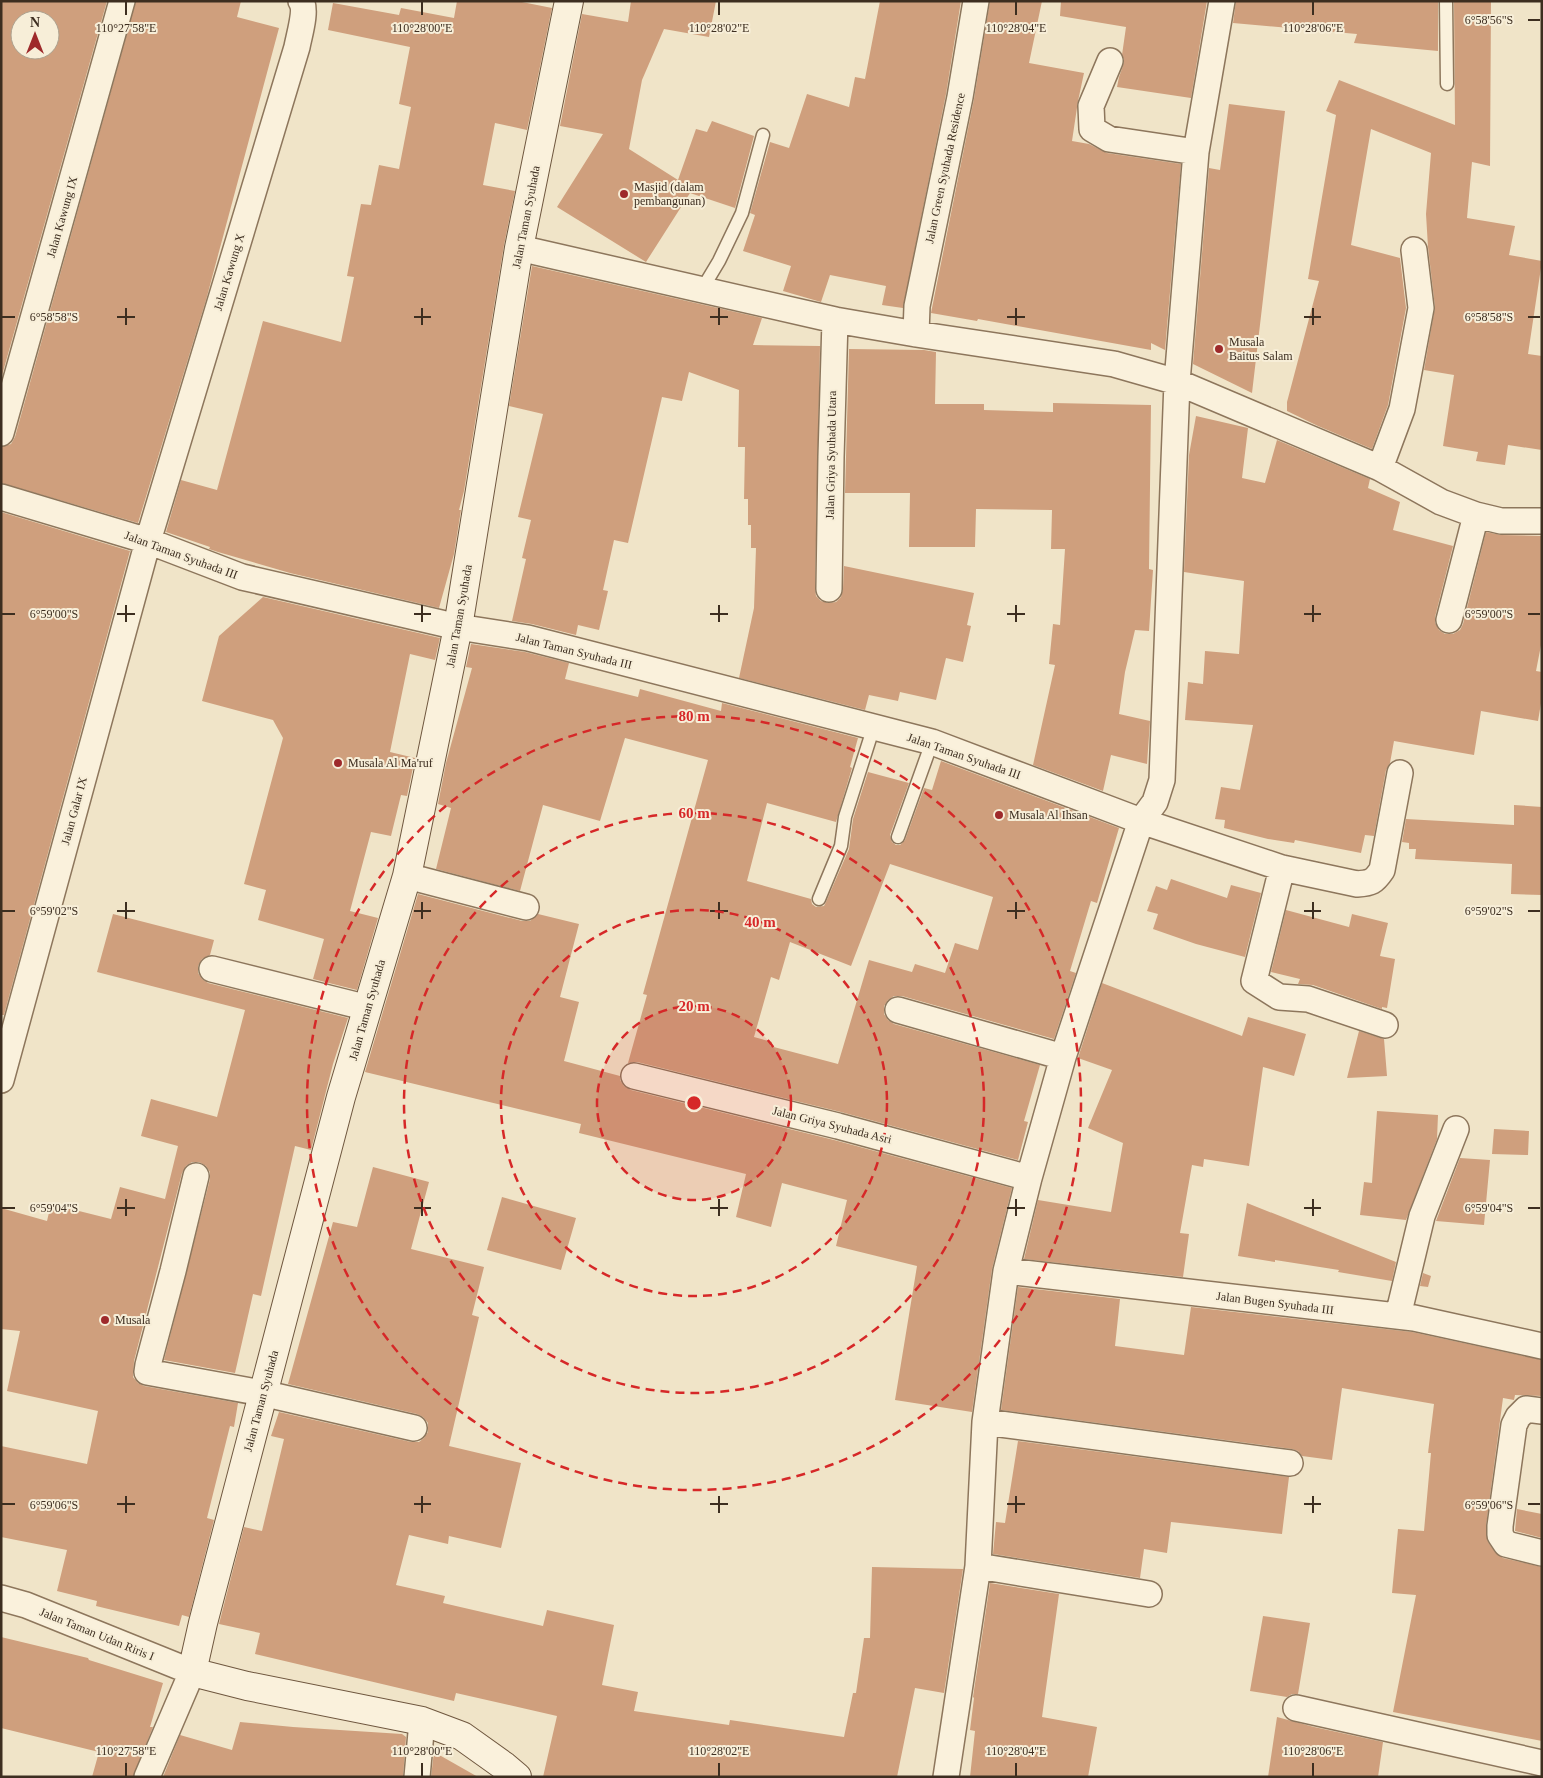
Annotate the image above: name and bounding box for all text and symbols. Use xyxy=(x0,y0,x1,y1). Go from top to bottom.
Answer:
north arrow xyxy=(10,10,60,60)
text: 6°58'56"S xyxy=(1465,13,1513,27)
text: N xyxy=(30,15,40,30)
text: 110°27'58"E xyxy=(96,21,156,35)
text: 110°28'00"E xyxy=(392,21,452,35)
text: 110°28'02"E xyxy=(689,21,749,35)
text: 110°28'04"E xyxy=(986,21,1046,35)
text: 110°28'06"E xyxy=(1283,21,1343,35)
street label: Jalan Green Syuhada Residence xyxy=(922,91,968,245)
street label: Jalan Taman Syuhada xyxy=(509,164,543,270)
street label: Jalan Kawung IX xyxy=(44,174,80,259)
place label: Masjid (dalam pembangunan) xyxy=(634,180,705,208)
marker: Masjid (dalam pembangunan) xyxy=(618,188,630,200)
street label: Jalan Kawung X xyxy=(211,231,247,312)
text: 6°58'58"S xyxy=(30,310,78,324)
text: 6°58'58"S xyxy=(1465,310,1513,324)
place label: Musala Baitus Salam xyxy=(1229,335,1293,363)
marker: Musala Baitus Salam xyxy=(1213,343,1225,355)
street label: Jalan Griya Syuhada Utara xyxy=(823,390,839,520)
street label: Jalan Taman Syuhada III xyxy=(123,528,239,582)
street label: Jalan Taman Syuhada xyxy=(443,563,475,669)
text: 6°59'00"S xyxy=(30,607,78,621)
text: 6°59'00"S xyxy=(1465,607,1513,621)
street label: Jalan Taman Syuhada III xyxy=(514,630,634,672)
text: 80 m xyxy=(678,708,710,724)
street label: Jalan Taman Syuhada III xyxy=(905,730,1023,782)
place label: Musala Al Ma'ruf xyxy=(348,756,433,770)
marker: Musala Al Ma'ruf xyxy=(332,757,344,769)
street label: Jalan Galar IX xyxy=(58,775,90,847)
text: 60 m xyxy=(678,805,710,821)
place label: Musala Al Ihsan xyxy=(1009,808,1088,822)
marker: Musala Al Ihsan xyxy=(993,809,1005,821)
text: 6°59'02"S xyxy=(30,904,78,918)
text: 6°59'02"S xyxy=(1465,904,1513,918)
text: 40 m xyxy=(744,914,776,930)
street label: Jalan Taman Syuhada xyxy=(346,957,388,1062)
text: 20 m xyxy=(678,998,710,1014)
centre of rings xyxy=(685,1094,703,1112)
street label: Jalan Griya Syuhada Asri xyxy=(771,1103,894,1147)
text: 6°59'04"S xyxy=(30,1201,78,1215)
text: 6°59'04"S xyxy=(1465,1201,1513,1215)
street label: Jalan Bugen Syuhada III xyxy=(1215,1289,1335,1317)
place label: Musala xyxy=(115,1313,151,1327)
marker: Musala xyxy=(99,1314,111,1326)
street label: Jalan Taman Syuhada xyxy=(241,1348,281,1453)
text: 6°59'06"S xyxy=(30,1498,78,1512)
text: 6°59'06"S xyxy=(1465,1498,1513,1512)
street label: Jalan Taman Udan Riris I xyxy=(38,1605,156,1663)
text: 110°27'58"E xyxy=(96,1744,156,1758)
text: 110°28'00"E xyxy=(392,1744,452,1758)
text: 110°28'02"E xyxy=(689,1744,749,1758)
text: 110°28'04"E xyxy=(986,1744,1046,1758)
text: 110°28'06"E xyxy=(1283,1744,1343,1758)

